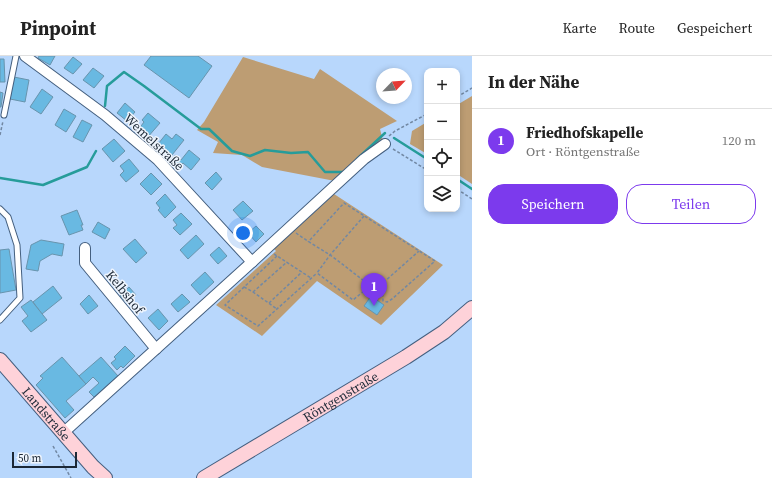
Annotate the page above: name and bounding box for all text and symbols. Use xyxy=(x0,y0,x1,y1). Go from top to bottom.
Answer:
text: Pinpoint xyxy=(20,15,96,41)
text: Karte xyxy=(562,18,597,38)
text: Route xyxy=(619,18,655,38)
text: Gespeichert xyxy=(677,18,752,38)
north arrow xyxy=(376,68,412,104)
map controls xyxy=(424,68,460,212)
button: + xyxy=(424,68,460,104)
text: In der Nähe xyxy=(488,70,579,94)
button: − xyxy=(424,104,460,140)
street label: Wemelstraße xyxy=(120,110,188,175)
text: Friedhofskapelle xyxy=(526,122,643,143)
text: 1 xyxy=(497,132,505,149)
text: 120 m xyxy=(722,132,756,149)
button: locate xyxy=(424,140,460,176)
text: Ort · Röntgenstraße xyxy=(526,143,640,160)
button: layers xyxy=(424,176,460,212)
button: Speichern xyxy=(488,184,618,224)
button: Teilen xyxy=(626,184,756,224)
your location xyxy=(233,223,253,243)
street label: Kelbshof xyxy=(102,267,149,318)
pin: 1 xyxy=(361,273,387,306)
street label: Röntgenstraße xyxy=(300,367,381,425)
street label: Landstraße xyxy=(19,383,75,444)
scale bar xyxy=(12,450,77,469)
text: 50 m xyxy=(18,451,41,466)

